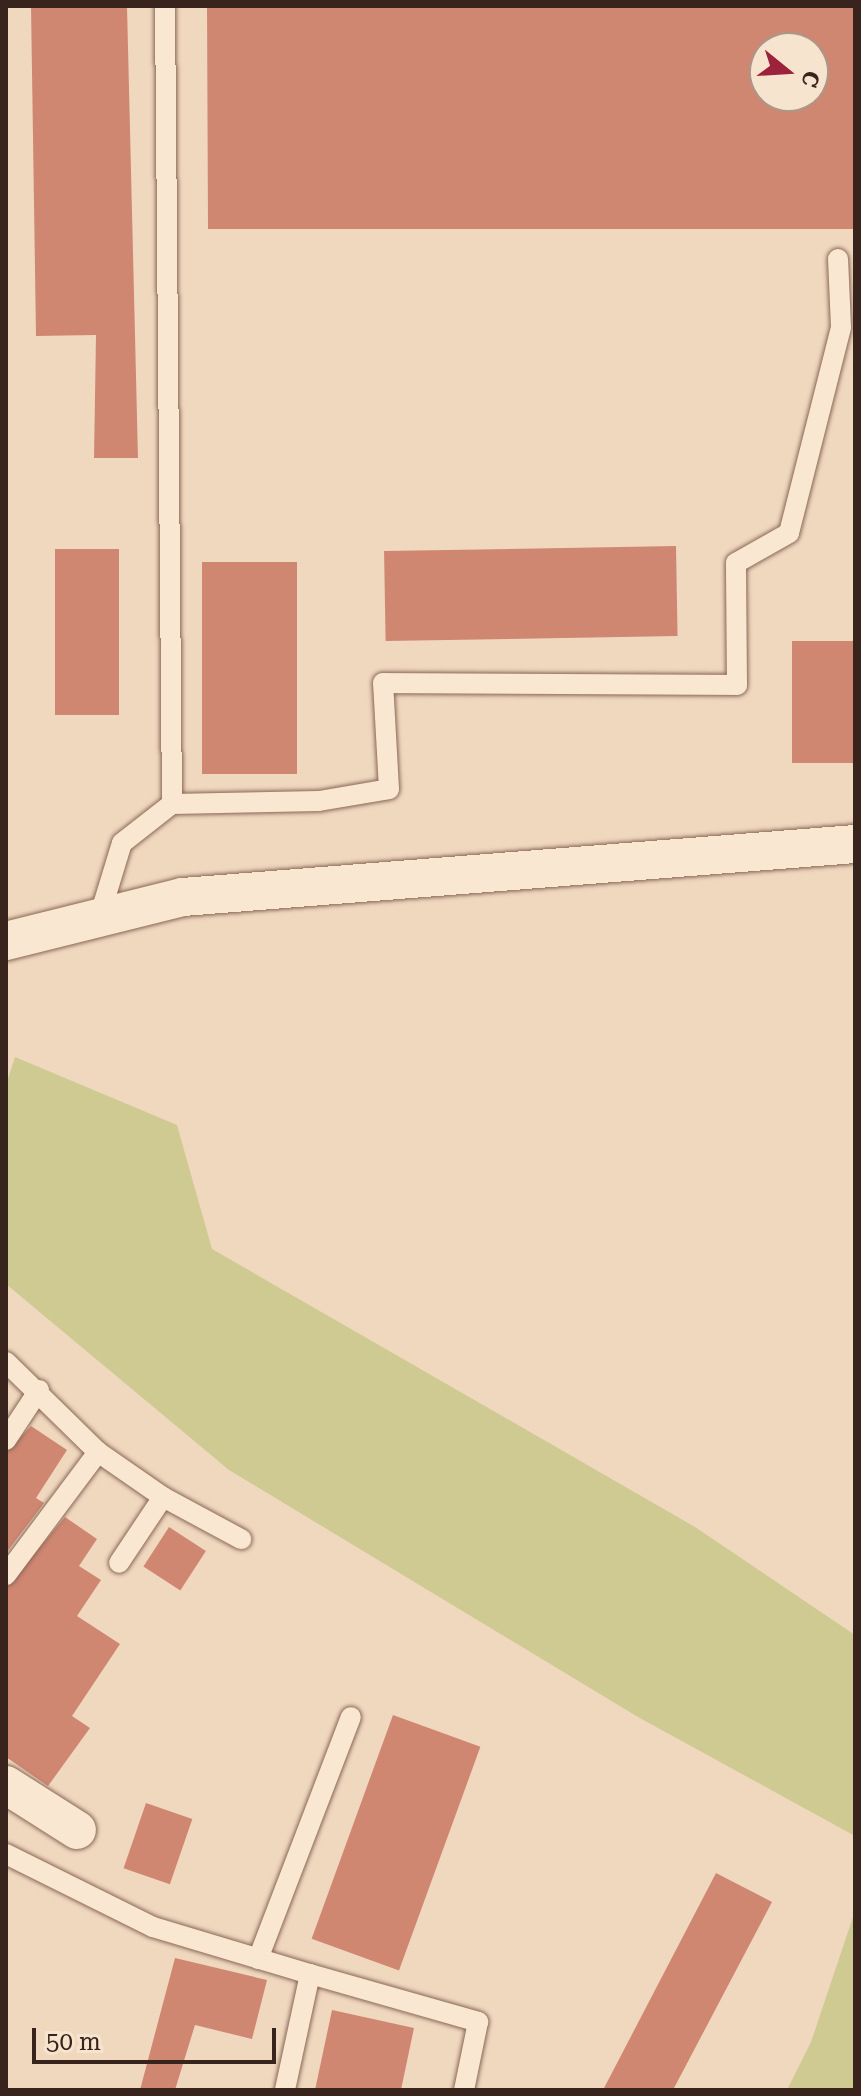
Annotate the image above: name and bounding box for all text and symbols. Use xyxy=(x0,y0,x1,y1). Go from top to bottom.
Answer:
north arrow xyxy=(749,32,829,112)
text: С xyxy=(796,68,825,90)
scale bar xyxy=(36,2012,280,2062)
text: 50 m xyxy=(46,2028,101,2056)

